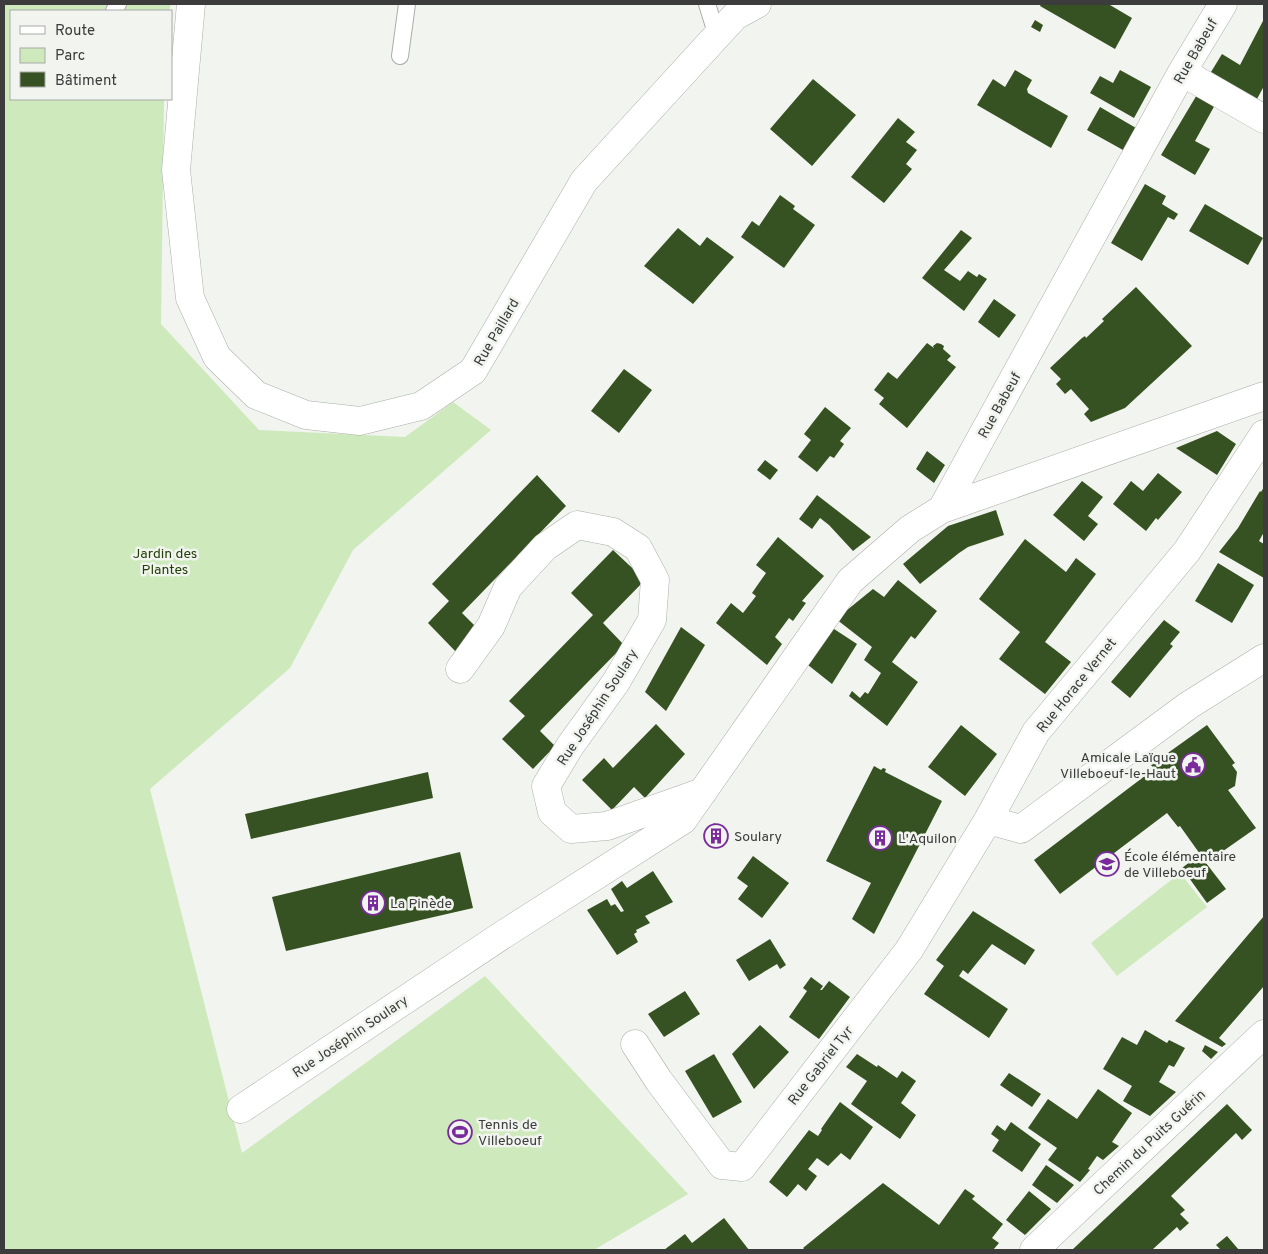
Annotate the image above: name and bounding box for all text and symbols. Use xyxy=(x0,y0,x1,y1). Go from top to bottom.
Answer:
legend xyxy=(10,10,172,100)
street label: Rue Babeuf xyxy=(1171,16,1222,87)
text: Route xyxy=(55,22,95,41)
text: Parc xyxy=(55,47,85,66)
text: Bâtiment xyxy=(55,72,117,91)
street label: Rue Paillard xyxy=(471,296,523,369)
street label: Rue Babeuf xyxy=(975,370,1026,442)
park label: Jardin des Plantes xyxy=(133,546,197,579)
street label: Rue Horace Vernet xyxy=(1034,635,1121,737)
street label: Rue Joséphin Soulary xyxy=(554,646,642,769)
place label: Amicale Laïque Villeboeuf-le-Haut xyxy=(1060,750,1176,783)
public building icon: Amicale Laïque Villeboeuf-le-Haut xyxy=(1180,752,1206,778)
building icon: Soulary xyxy=(703,823,729,849)
building icon: L'Aquilon xyxy=(867,825,893,851)
place label: Soulary xyxy=(734,829,782,846)
place label: L'Aquilon xyxy=(898,831,957,848)
place label: École élémentaire de Villeboeuf xyxy=(1124,848,1236,882)
school or university icon: École élémentaire de Villeboeuf xyxy=(1094,851,1120,877)
building icon: La Pinède xyxy=(360,890,386,916)
place label: La Pinède xyxy=(390,896,452,913)
street label: Rue Joséphin Soulary xyxy=(290,992,412,1082)
street label: Rue Gabriel Tyr xyxy=(785,1022,858,1109)
street label: Chemin du Puits Guérin xyxy=(1090,1087,1210,1200)
place label: Tennis de Villeboeuf xyxy=(478,1117,542,1150)
sports icon: Tennis de Villeboeuf xyxy=(447,1119,473,1145)

